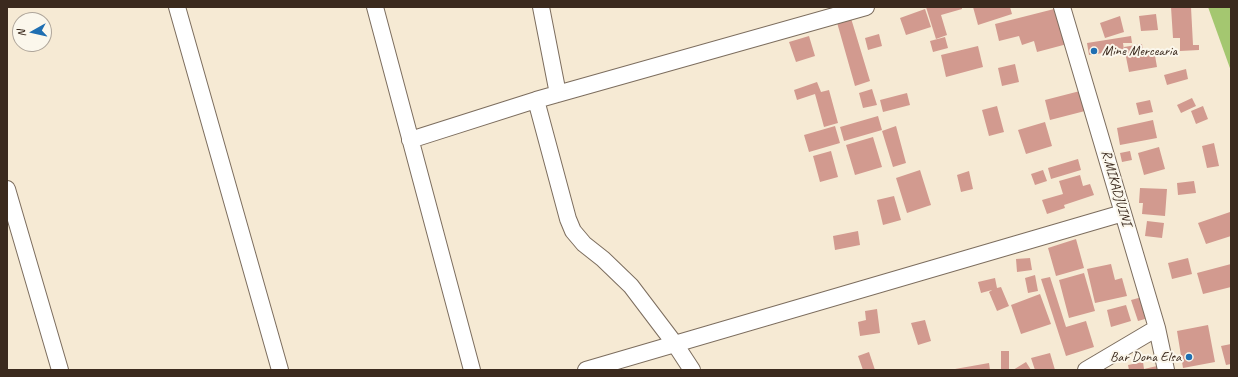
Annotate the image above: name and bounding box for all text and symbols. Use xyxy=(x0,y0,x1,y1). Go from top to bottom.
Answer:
north arrow xyxy=(12,12,52,52)
text: N xyxy=(14,29,29,38)
place label: Mine Mercearia xyxy=(1102,43,1177,59)
marker: Mine Mercearia xyxy=(1089,46,1099,56)
street label: R.MIKADJUINI xyxy=(1097,148,1135,228)
place label: Bar Dona Elsa xyxy=(1110,349,1181,365)
marker: Bar Dona Elsa xyxy=(1184,352,1194,362)

